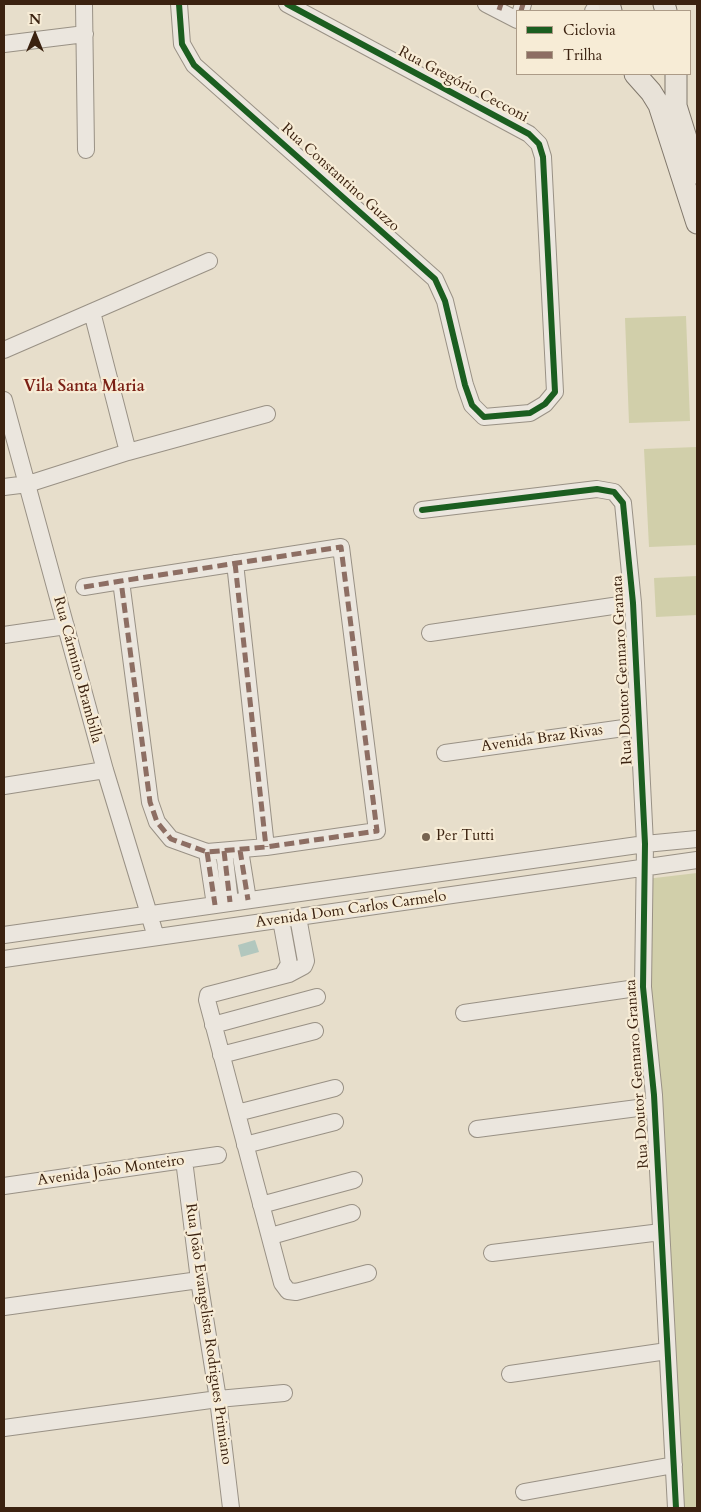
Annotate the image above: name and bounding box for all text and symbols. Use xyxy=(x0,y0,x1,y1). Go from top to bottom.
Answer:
north arrow xyxy=(10,10,60,60)
text: N xyxy=(29,10,41,29)
legend xyxy=(516,10,691,75)
text: Ciclovia xyxy=(563,20,616,40)
street label: Rua Gregório Cecconi xyxy=(395,43,531,127)
text: Trilha xyxy=(563,45,602,65)
street label: Rua Constantino Guzzo xyxy=(277,120,403,236)
district label: Vila Santa Maria xyxy=(23,377,145,397)
street label: Rua Doutor Gennaro Granata xyxy=(609,575,637,765)
street label: Rua Cármino Brambilla xyxy=(49,595,105,745)
street label: Avenida Braz Rivas xyxy=(480,722,604,756)
place label: Per Tutti xyxy=(436,828,494,846)
marker: Per Tutti xyxy=(420,831,432,843)
street label: Avenida Dom Carlos Carmelo xyxy=(254,888,448,932)
street label: Rua Doutor Gennaro Granata xyxy=(622,979,654,1169)
street label: Avenida João Monteiro xyxy=(36,1152,186,1190)
street label: Rua João Evangelista Rodrigues Primiano xyxy=(181,1202,235,1466)

